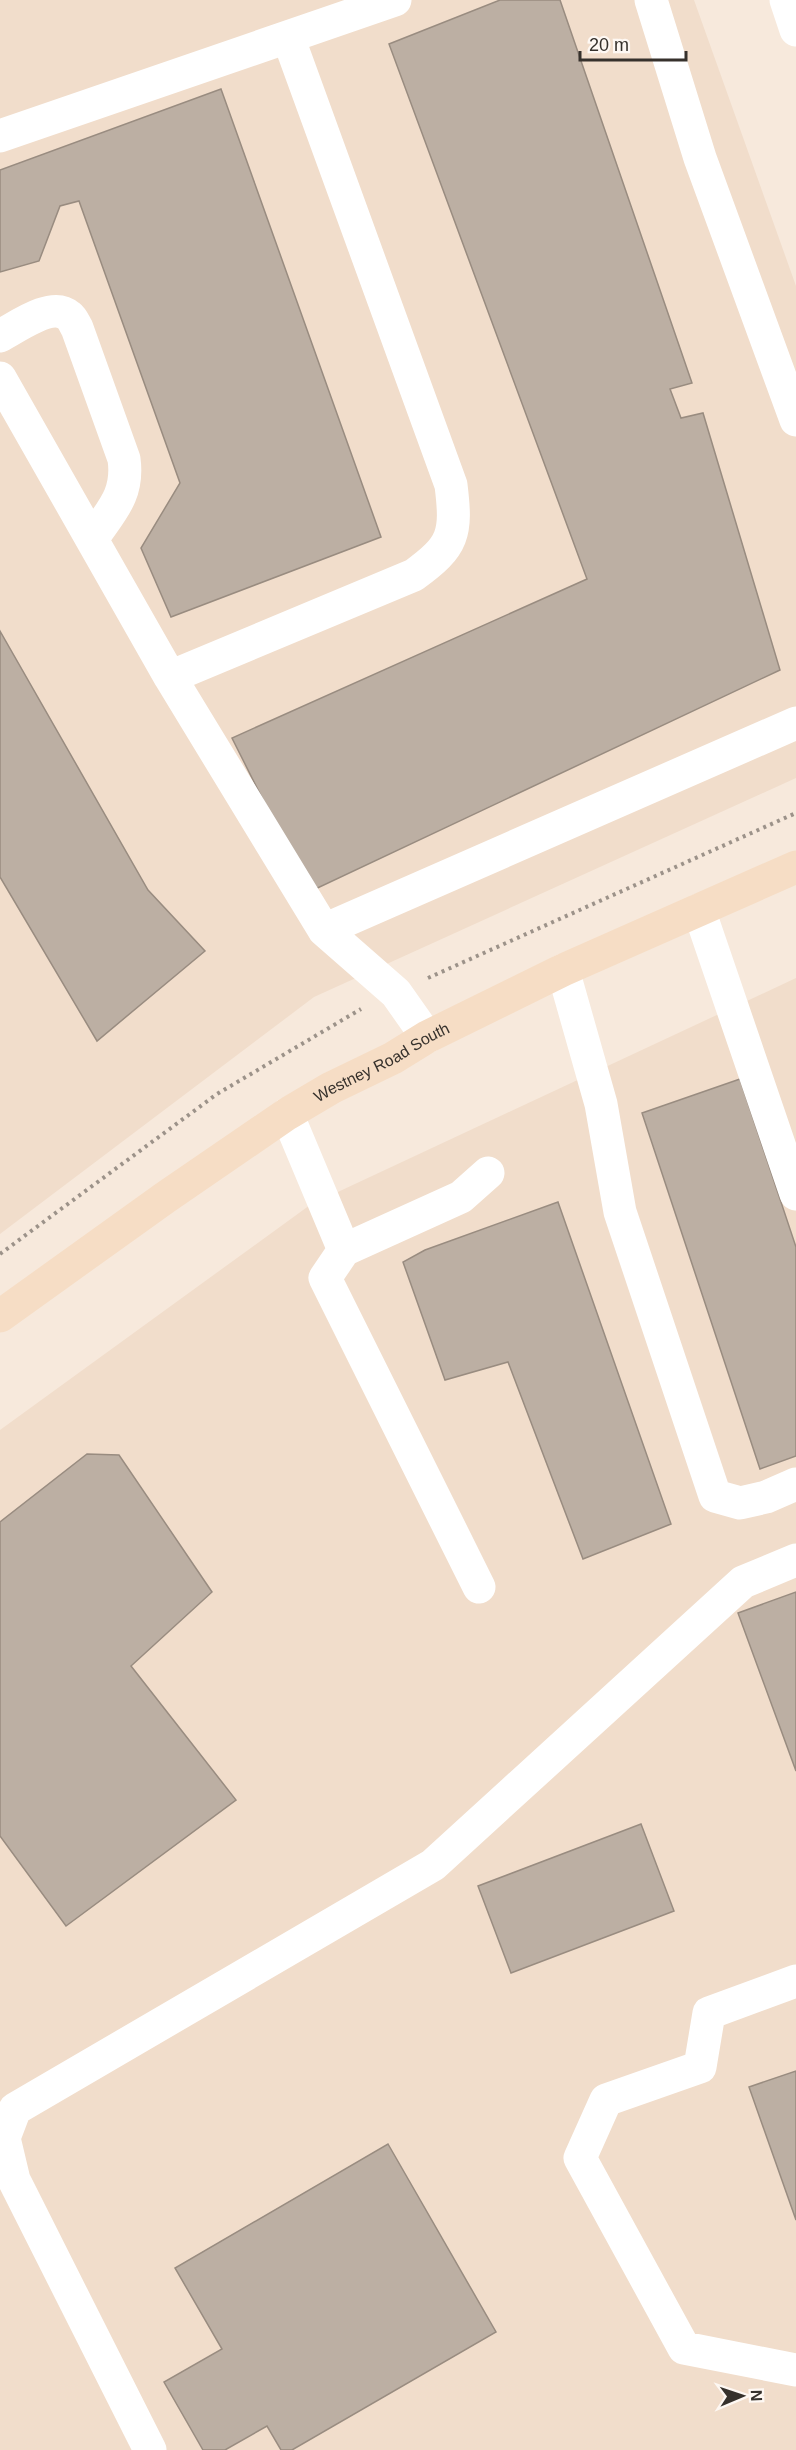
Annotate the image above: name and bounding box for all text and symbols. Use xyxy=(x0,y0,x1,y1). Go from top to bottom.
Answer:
scale bar xyxy=(580,24,686,62)
text: 20 m xyxy=(589,35,629,55)
street label: Westney Road South xyxy=(311,1019,452,1105)
north arrow xyxy=(712,2366,772,2426)
text: N xyxy=(748,2389,765,2402)

